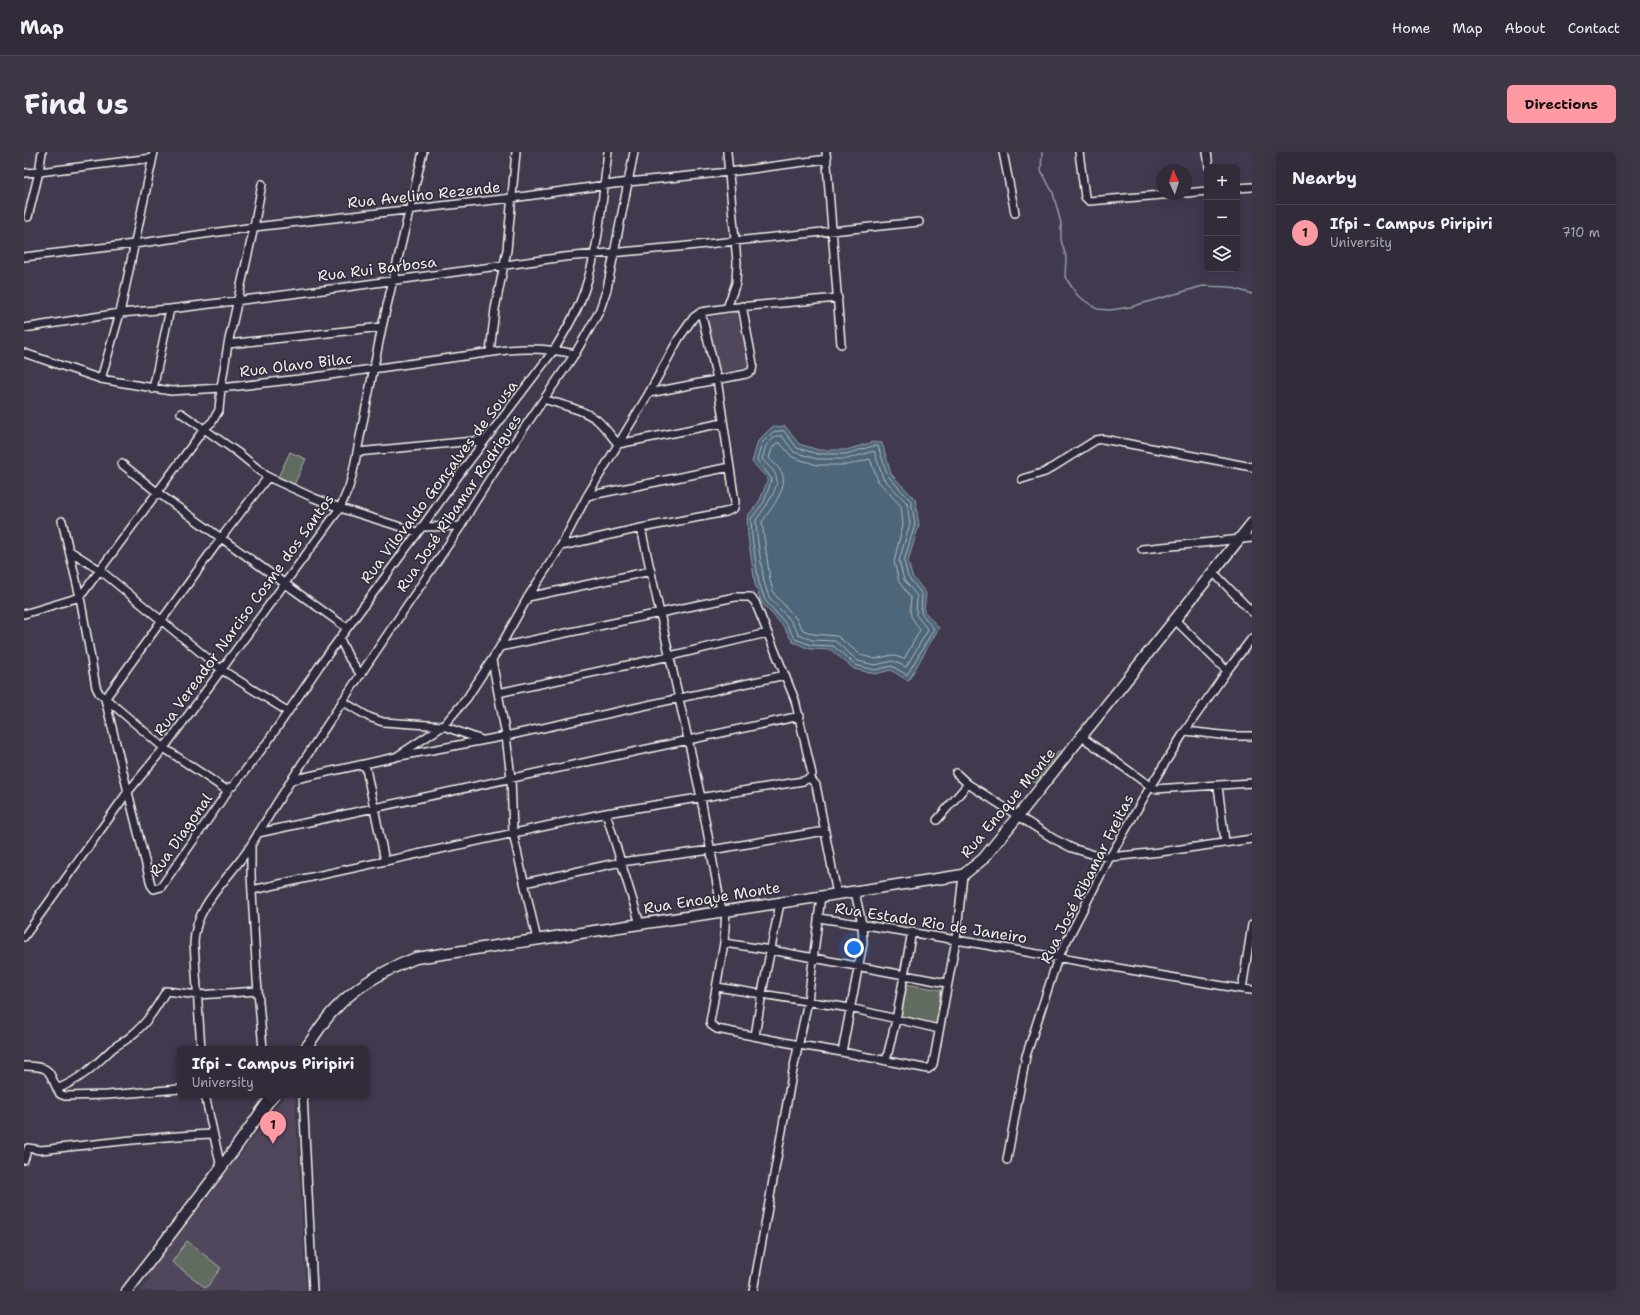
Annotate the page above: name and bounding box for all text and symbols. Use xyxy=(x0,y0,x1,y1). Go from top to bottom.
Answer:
text: Map xyxy=(20,15,64,40)
text: Home xyxy=(1392,19,1431,37)
text: Map xyxy=(1453,19,1483,37)
text: About xyxy=(1505,19,1546,37)
text: Contact xyxy=(1568,19,1620,37)
text: Find us xyxy=(24,85,129,123)
button: Directions xyxy=(1507,85,1616,123)
north arrow xyxy=(1156,164,1192,200)
map controls xyxy=(1204,164,1240,272)
button: + xyxy=(1204,164,1240,200)
text: Nearby xyxy=(1292,167,1357,189)
street label: Rua Avelino Rezende xyxy=(347,177,501,213)
button: − xyxy=(1204,200,1240,236)
text: Ifpi - Campus Piripiri xyxy=(1330,214,1493,234)
text: 1 xyxy=(1302,224,1308,241)
text: 710 m xyxy=(1562,224,1600,241)
text: University xyxy=(1330,234,1392,251)
button: layers xyxy=(1204,236,1240,272)
street label: Rua Rui Barbosa xyxy=(316,252,438,286)
street label: Rua Olavo Bilac xyxy=(238,348,354,382)
street label: Rua Vilovaldo Gonçalves de Sousa xyxy=(356,376,522,588)
street label: Rua José Ribamar Rodrigues xyxy=(392,410,526,596)
street label: Rua Vereador Narciso Cosme dos Santos xyxy=(149,490,339,740)
street label: Rua Enoque Monte xyxy=(956,744,1060,862)
street label: Rua Diagonal xyxy=(145,789,217,881)
street label: Rua José Ribamar Freitas xyxy=(1036,791,1138,967)
street label: Rua Enoque Monte xyxy=(642,877,782,919)
street label: Rua Estado Rio de Janeiro xyxy=(833,898,1029,948)
your location xyxy=(844,938,864,958)
popup xyxy=(177,1046,369,1098)
text: Ifpi - Campus Piripiri xyxy=(192,1054,354,1074)
text: University xyxy=(192,1074,254,1091)
pin: 1 xyxy=(260,1111,286,1144)

